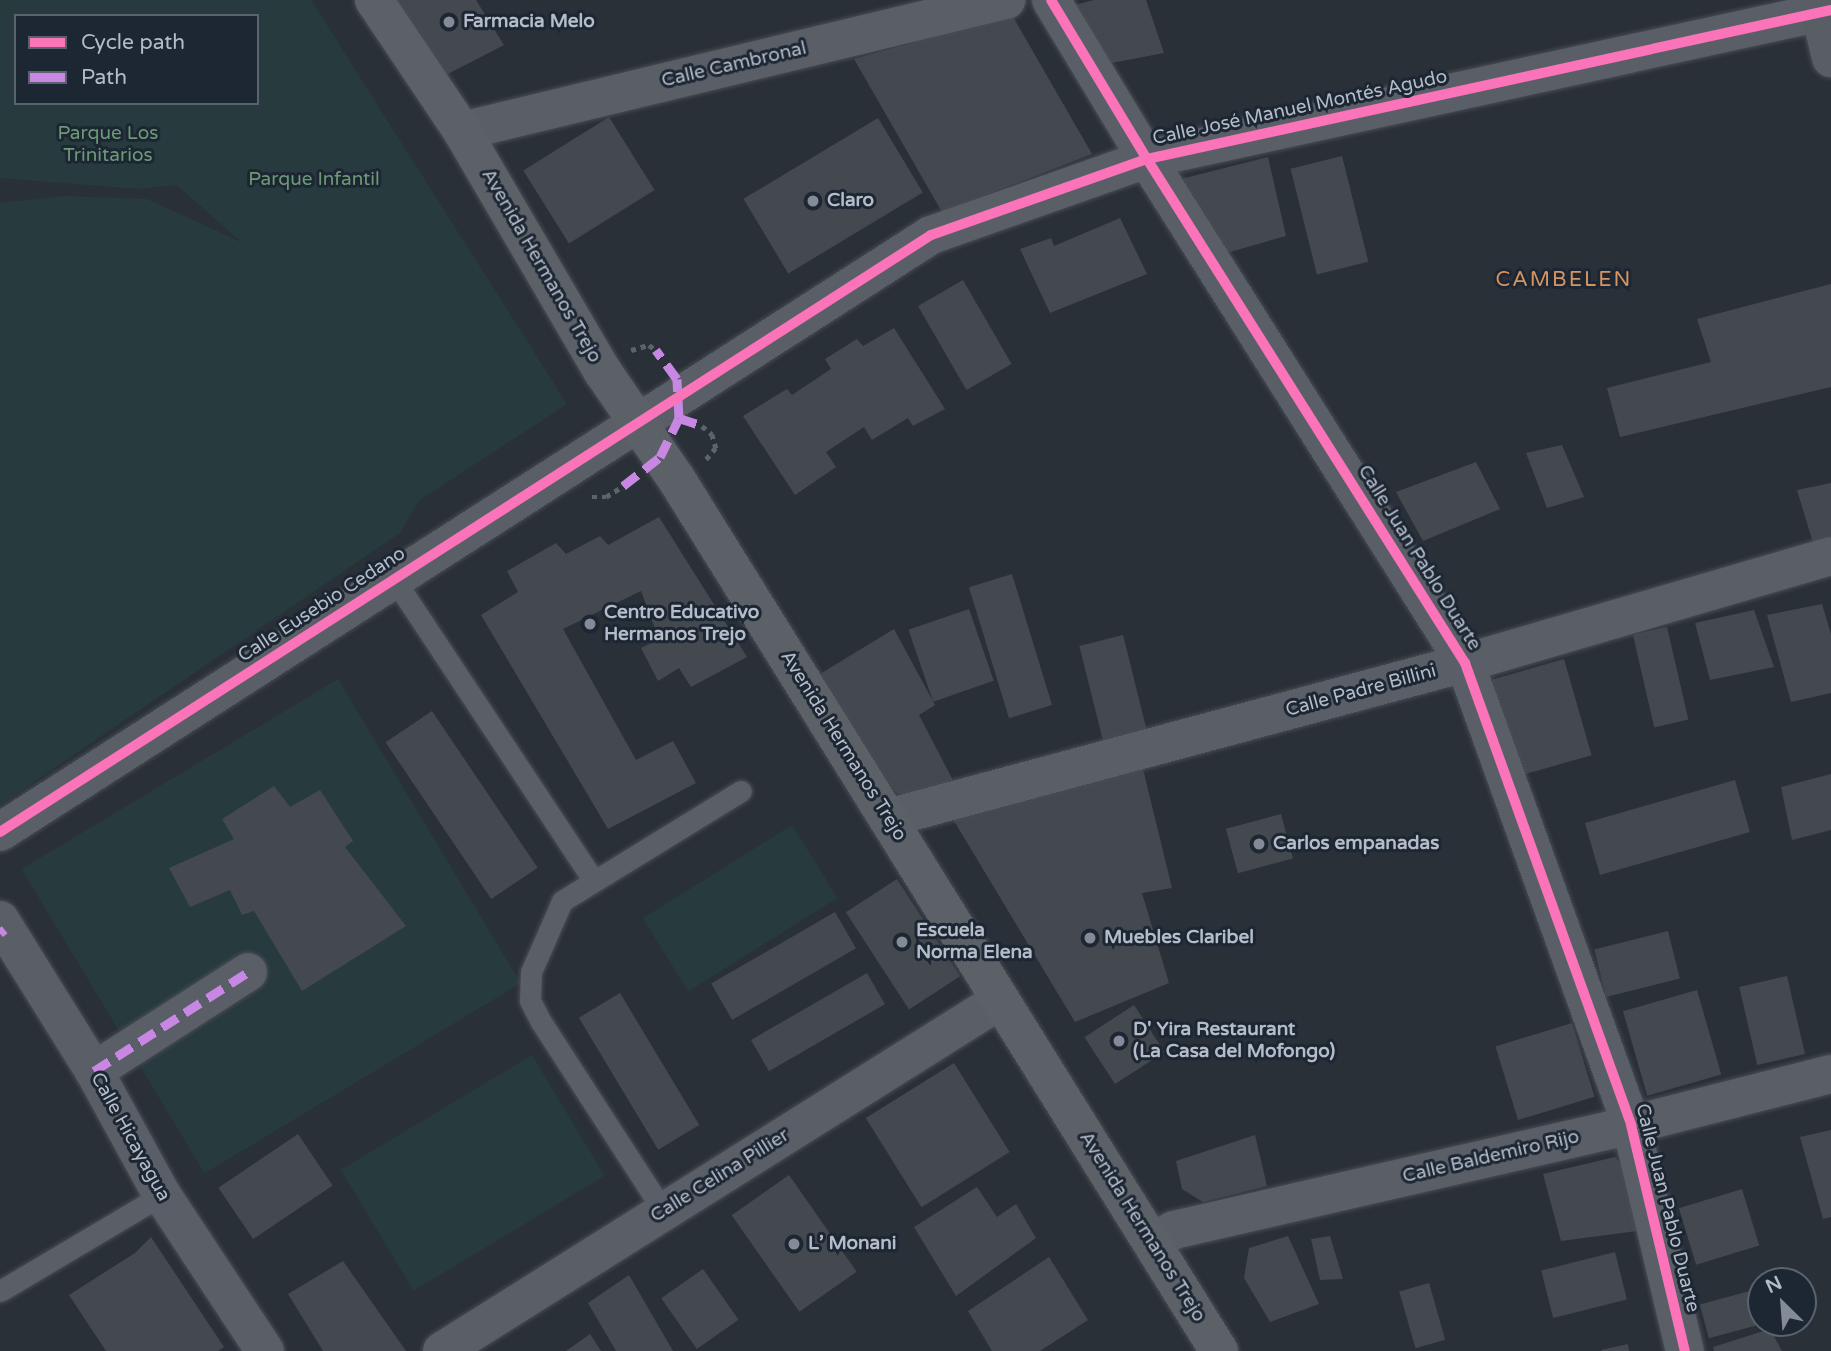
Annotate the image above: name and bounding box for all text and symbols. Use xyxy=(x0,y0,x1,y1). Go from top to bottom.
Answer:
place label: Farmacia Melo xyxy=(463,11,595,33)
legend xyxy=(14,14,259,105)
marker: Farmacia Melo xyxy=(441,14,457,30)
text: Cycle path xyxy=(81,30,185,55)
street label: Calle Cambronal xyxy=(659,37,809,93)
text: Path xyxy=(81,65,127,90)
street label: Calle José Manuel Montés Agudo xyxy=(1151,66,1449,150)
park label: Parque Los Trinitarios xyxy=(58,123,158,167)
street label: Avenida Hermanos Trejo xyxy=(476,165,606,367)
park label: Parque Infantil xyxy=(248,169,380,191)
place label: Claro xyxy=(827,190,874,212)
marker: Claro xyxy=(805,193,821,209)
district label: CAMBELEN xyxy=(1497,267,1631,293)
street label: Calle Juan Pablo Duarte xyxy=(1353,461,1485,655)
street label: Calle Eusebio Cedano xyxy=(234,542,410,668)
place label: Centro Educativo Hermanos Trejo xyxy=(604,602,759,646)
marker: Centro Educativo Hermanos Trejo xyxy=(582,616,598,632)
street label: Avenida Hermanos Trejo xyxy=(775,647,911,845)
street label: Calle Padre Billini xyxy=(1283,660,1439,722)
place label: Carlos empanadas xyxy=(1273,833,1439,855)
marker: Carlos empanadas xyxy=(1251,836,1267,852)
place label: Escuela Norma Elena xyxy=(916,920,1033,964)
place label: Muebles Claribel xyxy=(1104,927,1254,949)
marker: Muebles Claribel xyxy=(1082,930,1098,946)
marker: Escuela Norma Elena xyxy=(894,934,910,950)
place label: D' Yira Restaurant (La Casa del Mofongo) xyxy=(1133,1019,1335,1063)
marker: D' Yira Restaurant (La Casa del Mofongo) xyxy=(1111,1033,1127,1049)
street label: Calle Hicayagua xyxy=(85,1069,175,1205)
street label: Calle Juan Pablo Duarte xyxy=(1630,1101,1704,1315)
street label: Calle Celina Pillier xyxy=(647,1124,793,1228)
street label: Calle Baldemiro Rijo xyxy=(1400,1126,1582,1188)
street label: Avenida Hermanos Trejo xyxy=(1074,1128,1210,1326)
place label: L’ Monani xyxy=(808,1233,897,1255)
marker: L’ Monani xyxy=(786,1236,802,1252)
north arrow xyxy=(1747,1267,1817,1337)
text: N xyxy=(1762,1272,1786,1298)

